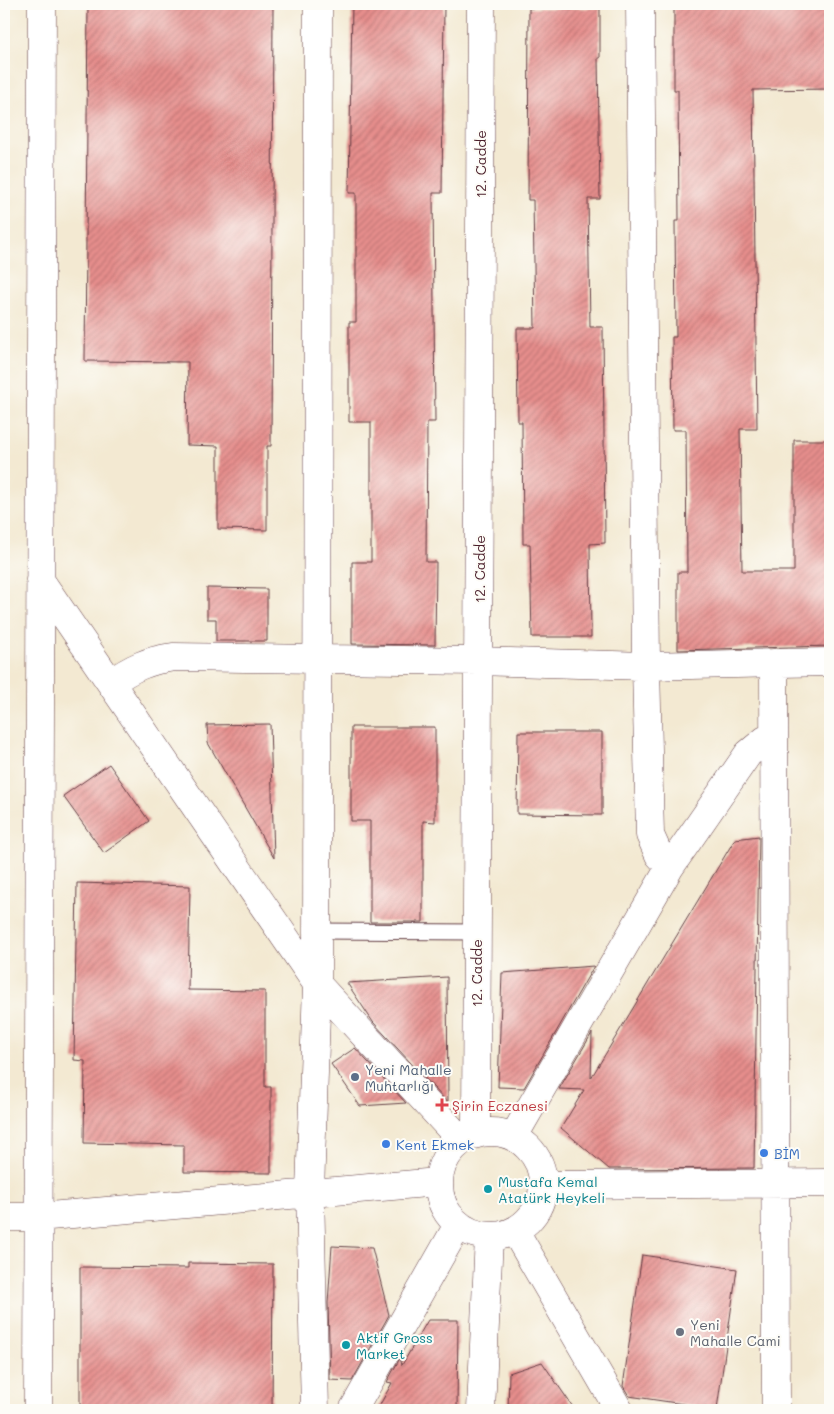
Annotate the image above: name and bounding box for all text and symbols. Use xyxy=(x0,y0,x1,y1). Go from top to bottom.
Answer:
street label: 12. Cadde xyxy=(471,130,490,198)
street label: 12. Cadde xyxy=(470,535,489,603)
street label: 12. Cadde xyxy=(467,939,486,1007)
place label: Yeni Mahalle Muhtarlığı xyxy=(365,1060,452,1095)
marker: Yeni Mahalle Muhtarlığı xyxy=(349,1071,361,1083)
place label: Şirin Eczanesi xyxy=(452,1096,548,1115)
marker: Şirin Eczanesi xyxy=(436,1099,448,1111)
place label: Kent Ekmek xyxy=(396,1135,474,1154)
marker: Kent Ekmek xyxy=(380,1138,392,1150)
place label: BİM xyxy=(774,1144,800,1163)
marker: BİM xyxy=(758,1147,770,1159)
place label: Mustafa Kemal Atatürk Heykeli xyxy=(498,1172,605,1207)
marker: Mustafa Kemal Atatürk Heykeli xyxy=(482,1183,494,1195)
place label: Yeni Mahalle Cami xyxy=(690,1315,781,1350)
marker: Yeni Mahalle Cami xyxy=(674,1326,686,1338)
place label: Aktif Gross Market xyxy=(356,1328,433,1363)
marker: Aktif Gross Market xyxy=(340,1339,352,1351)

